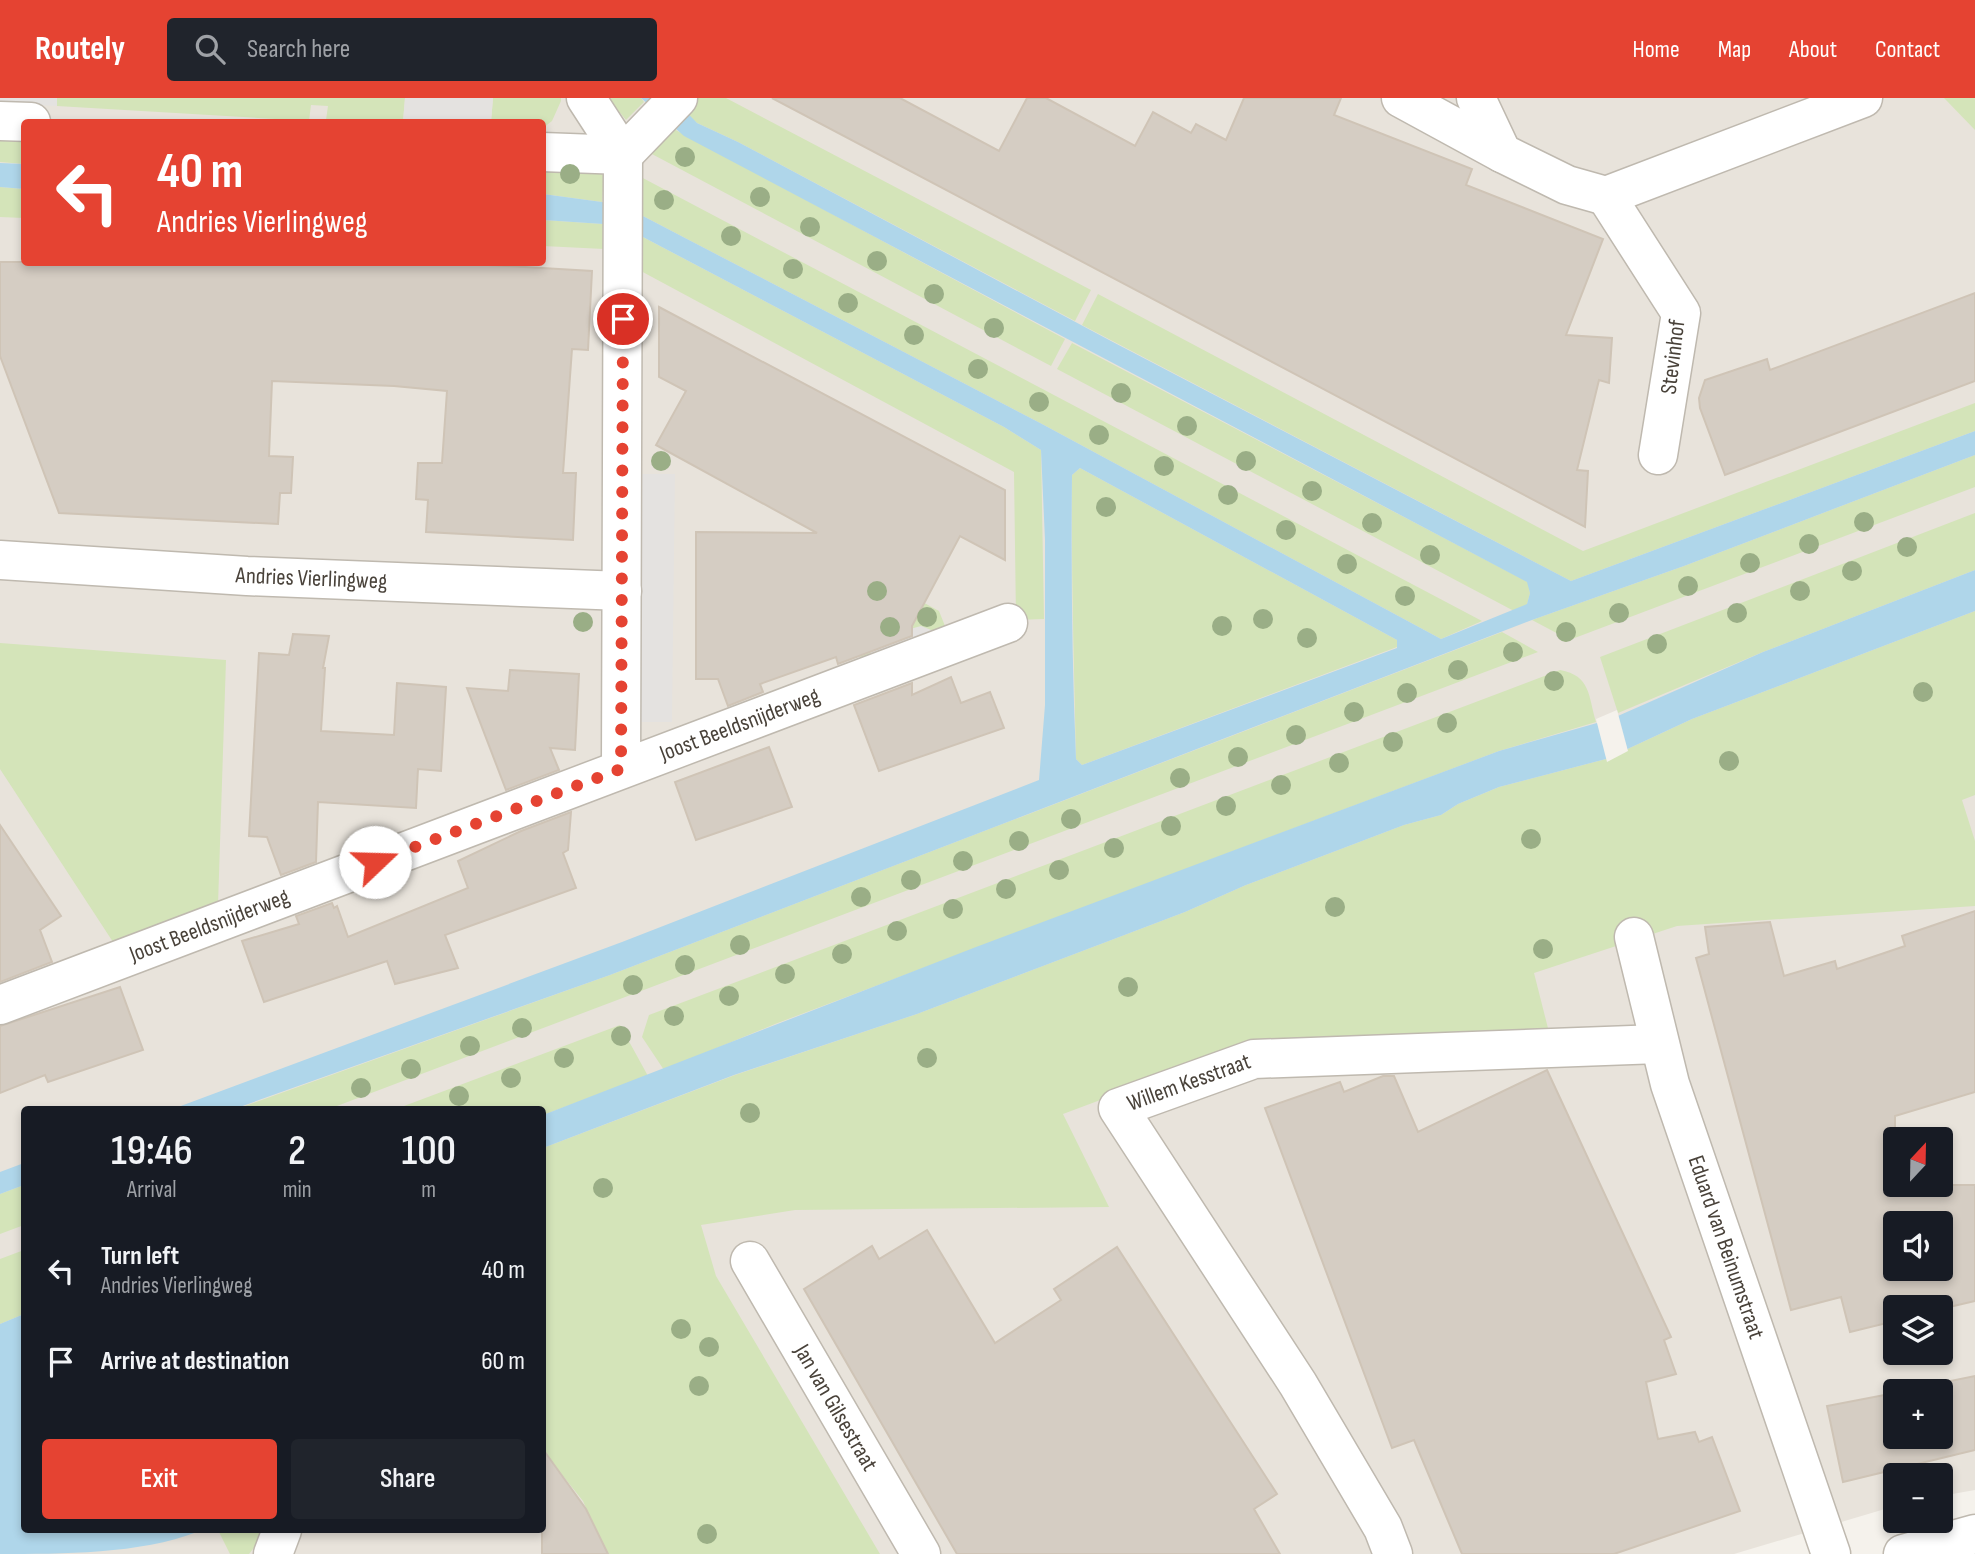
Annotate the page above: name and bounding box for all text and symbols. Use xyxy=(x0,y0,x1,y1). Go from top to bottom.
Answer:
search box xyxy=(167,18,657,81)
text: Routely xyxy=(35,29,125,69)
icon: search xyxy=(191,30,229,68)
text: Search here xyxy=(247,34,350,65)
text: Home xyxy=(1632,35,1680,64)
text: Map xyxy=(1718,35,1751,64)
text: About xyxy=(1789,35,1837,64)
text: Contact xyxy=(1875,35,1940,64)
text: 40 m xyxy=(157,143,243,202)
icon: left xyxy=(42,147,133,238)
text: Andries Vierlingweg xyxy=(157,203,368,242)
pin xyxy=(593,289,653,349)
icon: arrive xyxy=(604,300,642,338)
street label: Stevinhof xyxy=(1655,318,1691,396)
street label: Andries Vierlingweg xyxy=(234,561,388,596)
street label: Joost Beeldsnijderweg xyxy=(655,682,824,768)
position arrow xyxy=(338,825,412,899)
street label: Joost Beeldsnijderweg xyxy=(125,883,293,969)
street label: Willem Kesstraat xyxy=(1123,1047,1254,1117)
text: 19:46 xyxy=(111,1126,193,1177)
text: 2 xyxy=(288,1126,306,1177)
text: 100 xyxy=(401,1126,456,1177)
north arrow xyxy=(1883,1127,1953,1197)
map controls xyxy=(1883,1127,1953,1533)
street label: Eduard van Beinumstraat xyxy=(1682,1152,1770,1343)
text: Arrival xyxy=(127,1176,177,1204)
text: min xyxy=(283,1176,312,1204)
text: m xyxy=(421,1176,436,1204)
button: sound xyxy=(1883,1211,1953,1281)
text: Turn left xyxy=(101,1241,179,1272)
icon: left xyxy=(42,1252,80,1290)
text: 40 m xyxy=(482,1255,525,1286)
text: Andries Vierlingweg xyxy=(101,1272,252,1300)
button: layers xyxy=(1883,1295,1953,1365)
street label: Jan van Gilsestraat xyxy=(787,1339,884,1476)
icon: arrive xyxy=(42,1343,80,1381)
text: Arrive at destination xyxy=(101,1346,289,1377)
text: 60 m xyxy=(481,1346,525,1377)
button: + xyxy=(1883,1379,1953,1449)
button: Exit xyxy=(42,1439,277,1519)
button: Share xyxy=(291,1439,525,1519)
button: − xyxy=(1883,1463,1953,1533)

